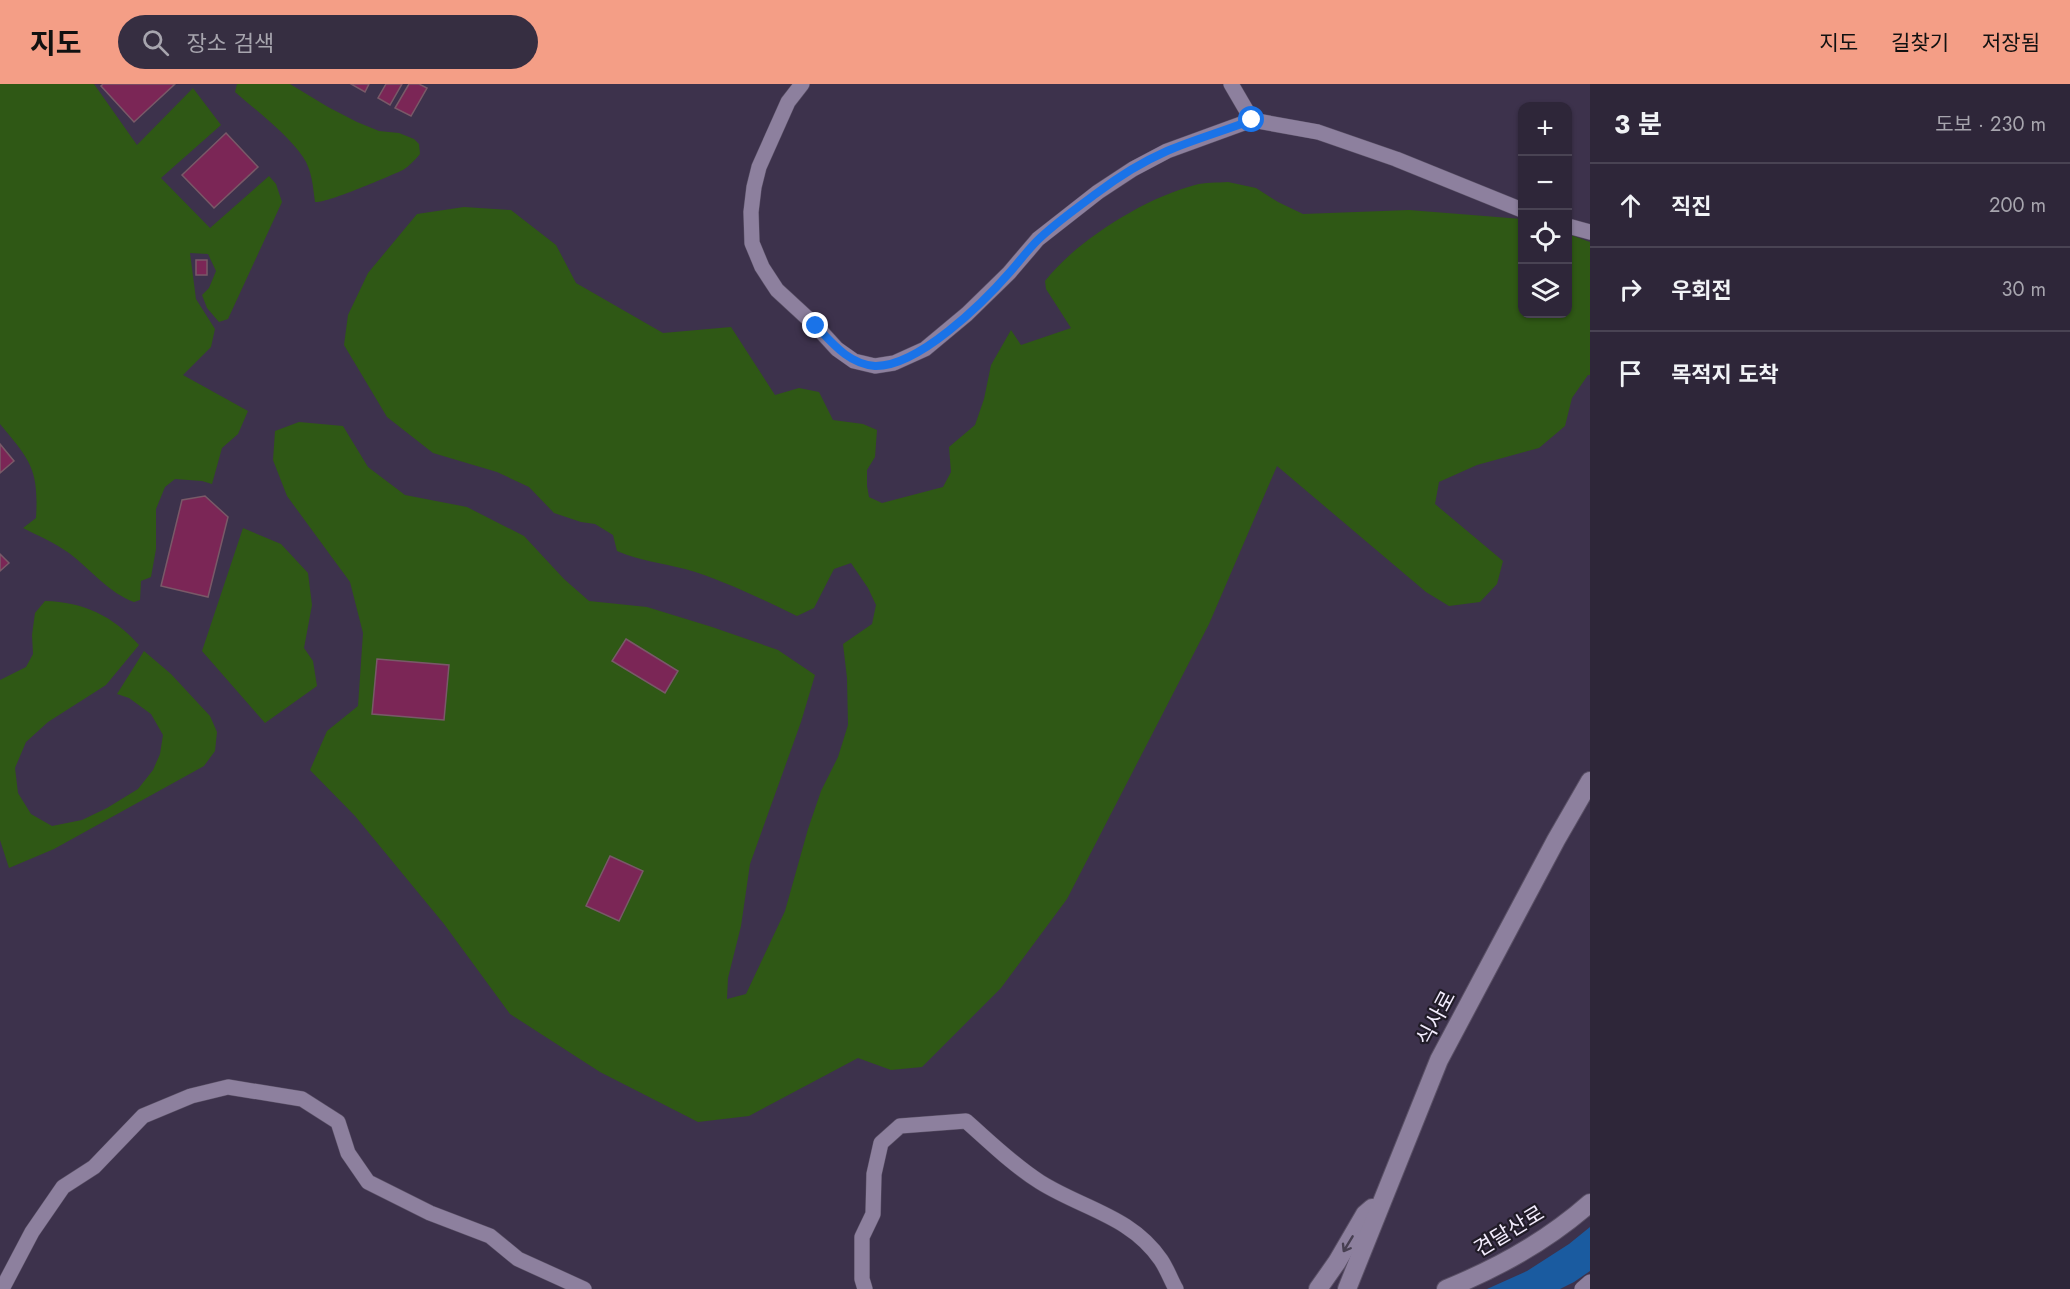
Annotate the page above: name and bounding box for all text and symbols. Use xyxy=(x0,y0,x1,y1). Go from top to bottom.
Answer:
search box xyxy=(118,15,538,69)
text: 지도 xyxy=(30,23,82,64)
icon: search xyxy=(139,26,172,59)
text: 장소 검색 xyxy=(187,27,274,59)
text: 지도 xyxy=(1819,28,1858,58)
text: 길찾기 xyxy=(1891,28,1949,58)
text: 저장됨 xyxy=(1982,28,2040,58)
map controls xyxy=(1518,102,1572,318)
button: + xyxy=(1518,102,1572,156)
text: 3 분 xyxy=(1614,105,1662,143)
route start xyxy=(1238,106,1264,132)
text: 도보 · 230 m xyxy=(1935,110,2046,139)
button: − xyxy=(1518,156,1572,210)
icon: ahead xyxy=(1614,189,1647,222)
text: 직진 xyxy=(1671,190,1711,222)
text: 200 m xyxy=(1989,191,2046,220)
button: locate xyxy=(1518,210,1572,264)
button: layers xyxy=(1518,264,1572,318)
icon: right xyxy=(1614,273,1647,306)
text: 우회전 xyxy=(1671,274,1732,306)
text: 30 m xyxy=(2001,275,2046,304)
route end xyxy=(802,312,828,338)
icon: arrive xyxy=(1614,357,1647,390)
text: 목적지 도착 xyxy=(1671,358,1779,390)
street label: 식사로 xyxy=(1409,985,1463,1051)
street label: 견달산로 xyxy=(1468,1198,1550,1264)
one-way arrow xyxy=(1342,1235,1354,1252)

